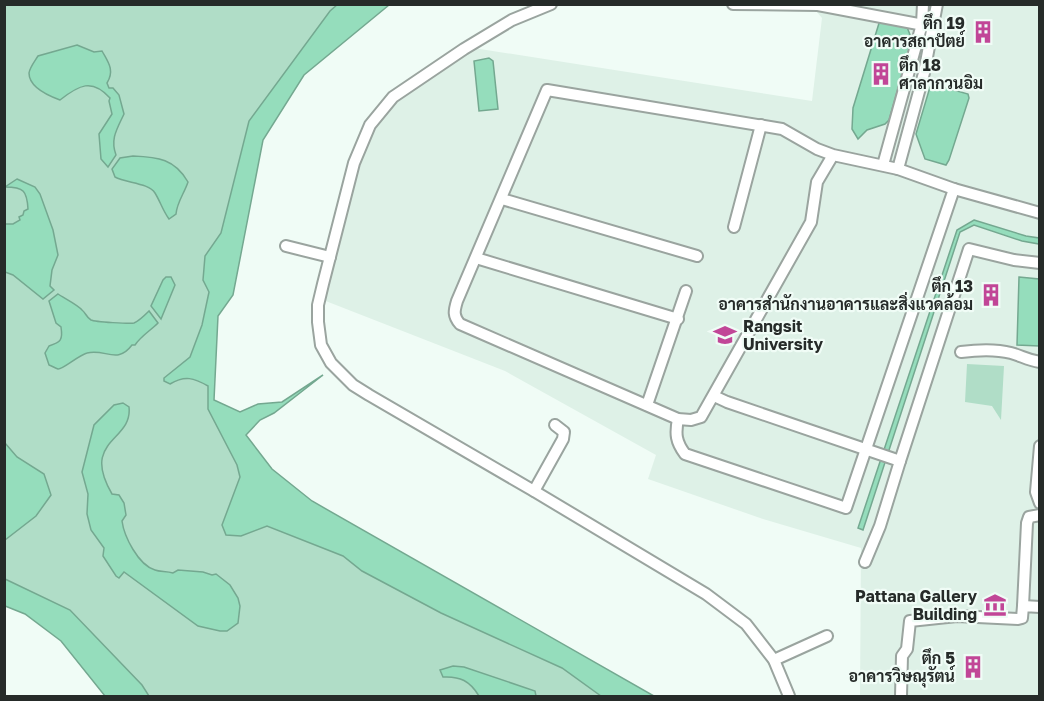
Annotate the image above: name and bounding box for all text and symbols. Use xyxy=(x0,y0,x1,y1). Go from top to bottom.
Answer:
place label: ตึก 19 อาคารสถาปัตย์ xyxy=(864,13,966,51)
building icon: ตึก 19 อาคารสถาปัตย์ xyxy=(970,19,996,45)
place label: ตึก 18 ศาลากวนอิม xyxy=(899,55,983,93)
building icon: ตึก 18 ศาลากวนอิม xyxy=(868,61,894,87)
place label: ตึก 13 อาคารสำนักงานอาคารและสิ่งแวดล้อม xyxy=(718,276,973,314)
building icon: ตึก 13 อาคารสำนักงานอาคารและสิ่งแวดล้อม xyxy=(978,282,1004,308)
place label: Rangsit University xyxy=(743,316,824,354)
school or university icon: Rangsit University xyxy=(712,322,738,348)
place label: Pattana Gallery Building xyxy=(855,586,977,624)
museum icon: Pattana Gallery Building xyxy=(982,592,1008,618)
place label: ตึก 5 อาคารวิษณุรัตน์ xyxy=(849,648,956,688)
building icon: ตึก 5 อาคารวิษณุรัตน์ xyxy=(960,654,986,680)

